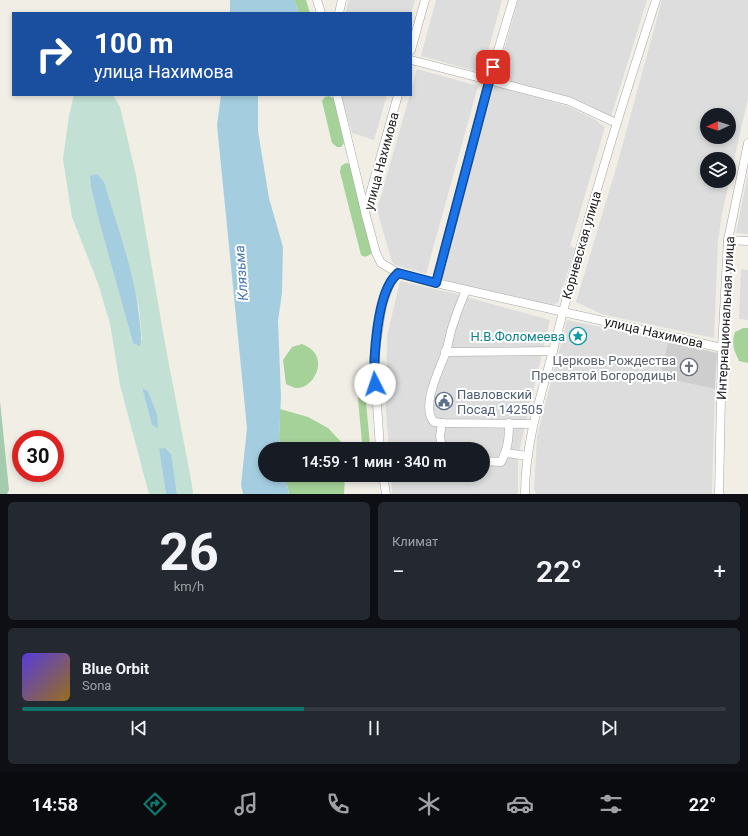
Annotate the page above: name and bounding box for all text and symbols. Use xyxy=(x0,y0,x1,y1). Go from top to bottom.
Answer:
text: 100 m xyxy=(94,27,173,60)
icon: right xyxy=(28,28,80,80)
pin xyxy=(476,50,510,84)
icon: arrive xyxy=(482,56,504,78)
text: улица Нахимова xyxy=(94,61,234,82)
north arrow xyxy=(700,108,736,144)
map controls xyxy=(700,108,736,188)
street label: улица Нахимова xyxy=(361,111,402,212)
button: layers xyxy=(700,152,736,188)
street label: Корневская улица xyxy=(559,189,604,301)
street label: Интернациональная улица xyxy=(714,236,737,400)
water label: Клязьма xyxy=(231,245,251,301)
street label: улица Нахимова xyxy=(603,314,705,351)
place icon: Н.В.Фоломеева xyxy=(568,326,588,346)
place label: Н.В.Фоломеева xyxy=(471,329,565,344)
place label: Церковь Рождества Пресвятой Богородицы xyxy=(531,353,676,383)
church icon: Церковь Рождества Пресвятой Богородицы xyxy=(679,357,699,377)
position arrow xyxy=(354,363,396,405)
place label: Павловский Посад 142505 xyxy=(457,387,542,417)
public building icon: Павловский Посад 142505 xyxy=(434,391,454,411)
speed limit sign: 30 xyxy=(12,430,64,482)
text: 14:59 · 1 мин · 340 m xyxy=(301,453,447,471)
text: 26 xyxy=(159,522,219,583)
text: Климат xyxy=(392,534,438,549)
text: 22° xyxy=(536,554,582,589)
text: − xyxy=(392,559,405,584)
text: + xyxy=(714,559,726,584)
text: km/h xyxy=(174,579,204,594)
text: Blue Orbit xyxy=(82,660,149,678)
text: Sona xyxy=(82,678,111,693)
icon: previous xyxy=(128,717,150,739)
icon: pause xyxy=(363,717,385,739)
icon: next xyxy=(598,717,620,739)
icon: directions xyxy=(141,790,169,818)
icon: music xyxy=(232,790,260,818)
icon: phone xyxy=(324,790,352,818)
icon: climate xyxy=(415,790,443,818)
icon: car xyxy=(506,790,534,818)
icon: filters xyxy=(597,790,625,818)
text: 14:58 xyxy=(32,794,78,815)
text: 22° xyxy=(689,794,716,815)

